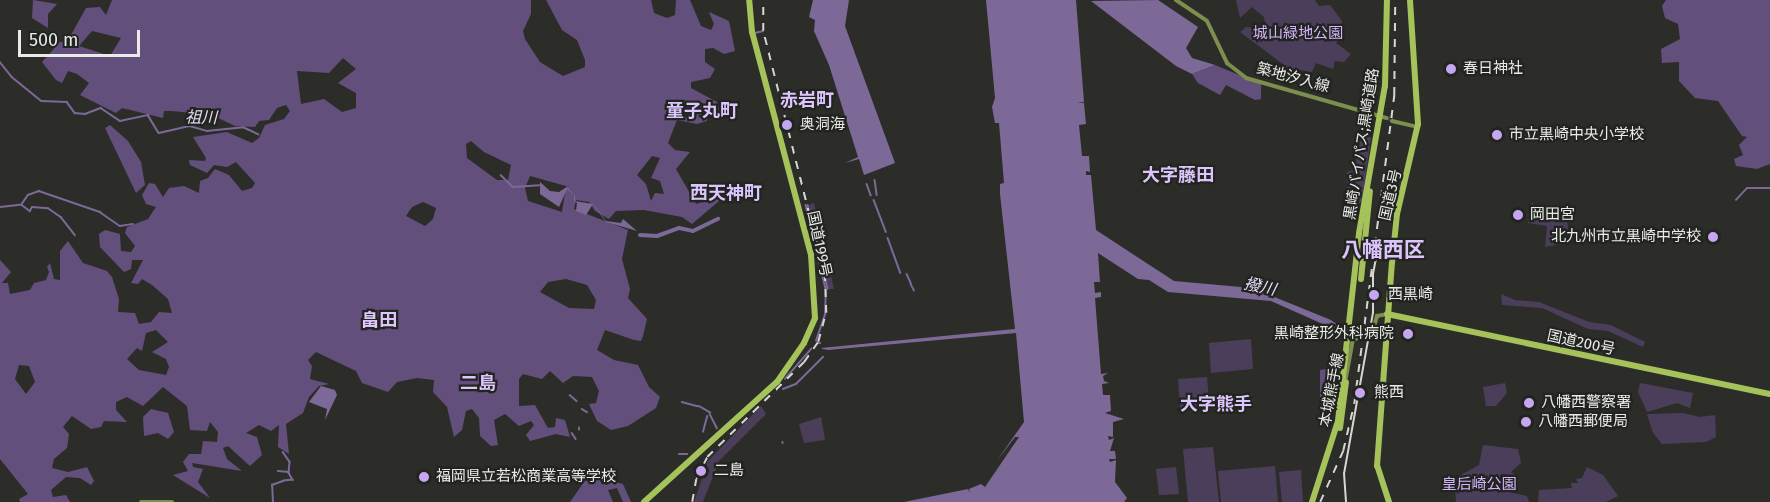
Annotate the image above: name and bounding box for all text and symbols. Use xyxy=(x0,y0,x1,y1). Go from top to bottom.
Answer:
scale bar xyxy=(21,18,142,56)
park label: 城山緑地公園 xyxy=(1253,25,1343,43)
text: 500 m xyxy=(29,29,78,51)
street label: 築地汐入線 xyxy=(1254,60,1332,96)
place label: 春日神社 xyxy=(1463,60,1523,78)
marker: 春日神社 xyxy=(1444,62,1458,76)
street label: 黒崎バイパス;黒崎道路 xyxy=(1341,67,1383,221)
district label: 赤岩町 xyxy=(780,89,834,111)
district label: 童子丸町 xyxy=(666,100,738,122)
water label: 祖川 xyxy=(185,108,217,128)
marker: 奥洞海 xyxy=(778,116,796,134)
place label: 奥洞海 xyxy=(800,116,845,134)
place label: 市立黒崎中央小学校 xyxy=(1509,126,1644,144)
marker: 市立黒崎中央小学校 xyxy=(1490,128,1504,142)
district label: 大字藤田 xyxy=(1142,164,1214,186)
street label: 国道3号 xyxy=(1376,167,1406,223)
district label: 西天神町 xyxy=(690,182,762,204)
place label: 岡田宮 xyxy=(1530,206,1575,224)
marker: 岡田宮 xyxy=(1511,208,1525,222)
street label: 国道199号 xyxy=(803,209,835,279)
place label: 北九州市立黒崎中学校 xyxy=(1551,228,1701,246)
marker: 北九州市立黒崎中学校 xyxy=(1706,230,1720,244)
district label: 八幡西区 xyxy=(1341,237,1425,263)
water label: 撥川 xyxy=(1242,274,1278,300)
marker: 西黒崎 xyxy=(1365,286,1383,304)
place label: 西黒崎 xyxy=(1388,286,1433,304)
district label: 畠田 xyxy=(361,309,397,331)
place label: 黒崎整形外科病院 xyxy=(1274,325,1394,343)
marker: 黒崎整形外科病院 xyxy=(1399,325,1417,343)
street label: 国道200号 xyxy=(1545,327,1617,359)
street label: 本城熊手線 xyxy=(1316,351,1348,429)
district label: 二島 xyxy=(460,372,496,394)
marker: 熊西 xyxy=(1351,384,1369,402)
place label: 熊西 xyxy=(1374,384,1404,402)
district label: 大字熊手 xyxy=(1180,393,1252,415)
place label: 八幡西警察署 xyxy=(1541,394,1631,412)
marker: 八幡西警察署 xyxy=(1522,396,1536,410)
place label: 八幡西郵便局 xyxy=(1538,413,1628,431)
marker: 八幡西郵便局 xyxy=(1519,415,1533,429)
marker: 二島 xyxy=(692,462,710,480)
place label: 二島 xyxy=(714,462,744,480)
place label: 福岡県立若松商業高等学校 xyxy=(436,468,616,486)
marker: 福岡県立若松商業高等学校 xyxy=(417,470,431,484)
park label: 皇后崎公園 xyxy=(1442,476,1516,494)

